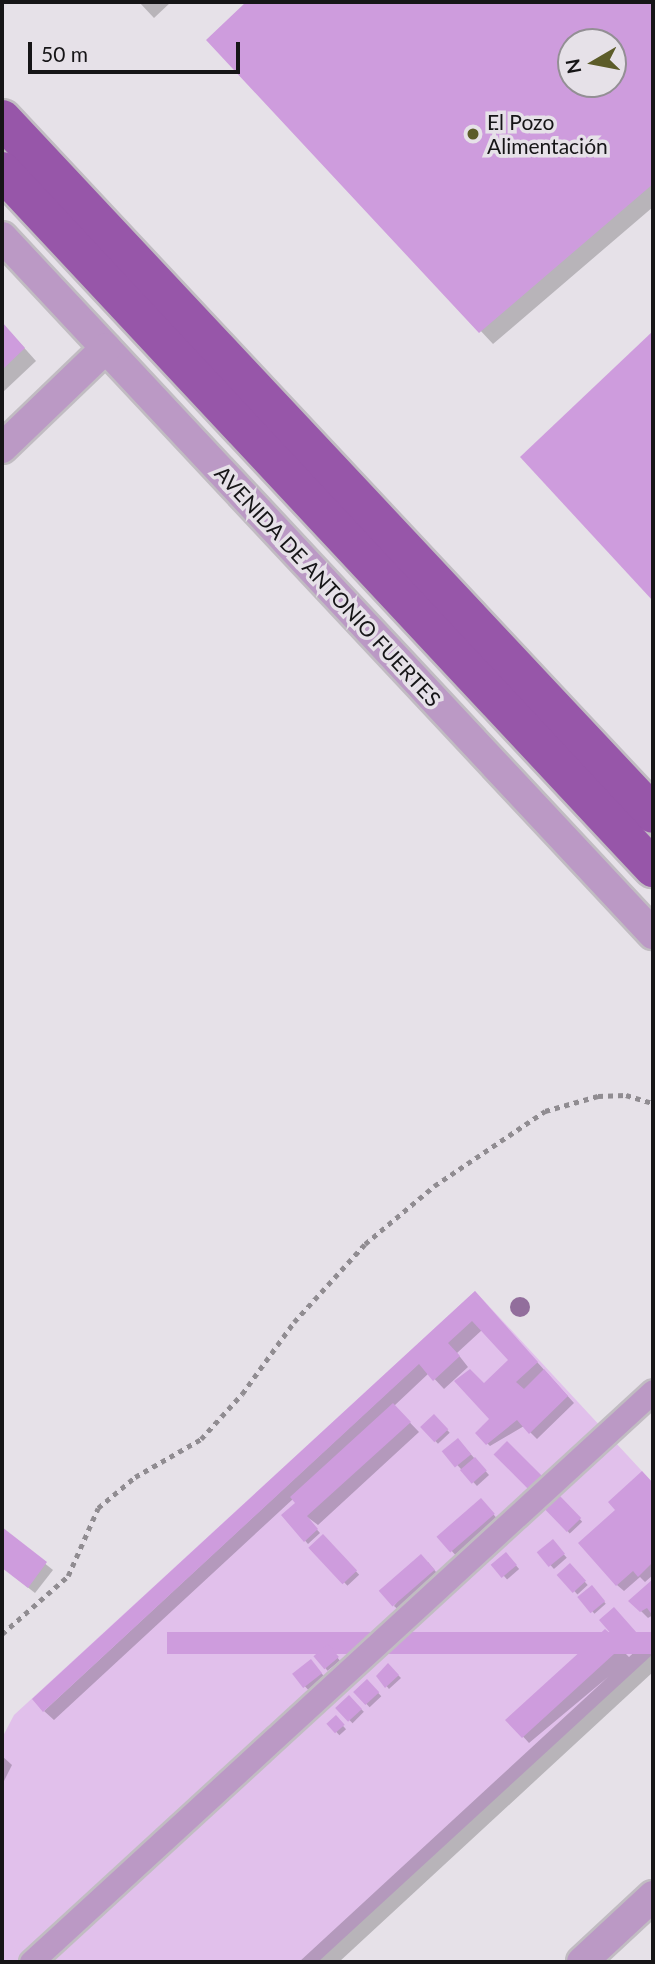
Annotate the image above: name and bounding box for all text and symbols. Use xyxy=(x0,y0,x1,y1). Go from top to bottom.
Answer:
scale bar xyxy=(32,28,243,72)
north arrow xyxy=(557,28,627,98)
text: 50 m xyxy=(41,41,88,66)
text: N xyxy=(560,57,585,76)
place label: El Pozo Alimentación xyxy=(487,109,608,159)
marker: El Pozo Alimentación xyxy=(465,126,481,142)
street label: AVENIDA DE ANTONIO FUERTES xyxy=(209,460,447,712)

